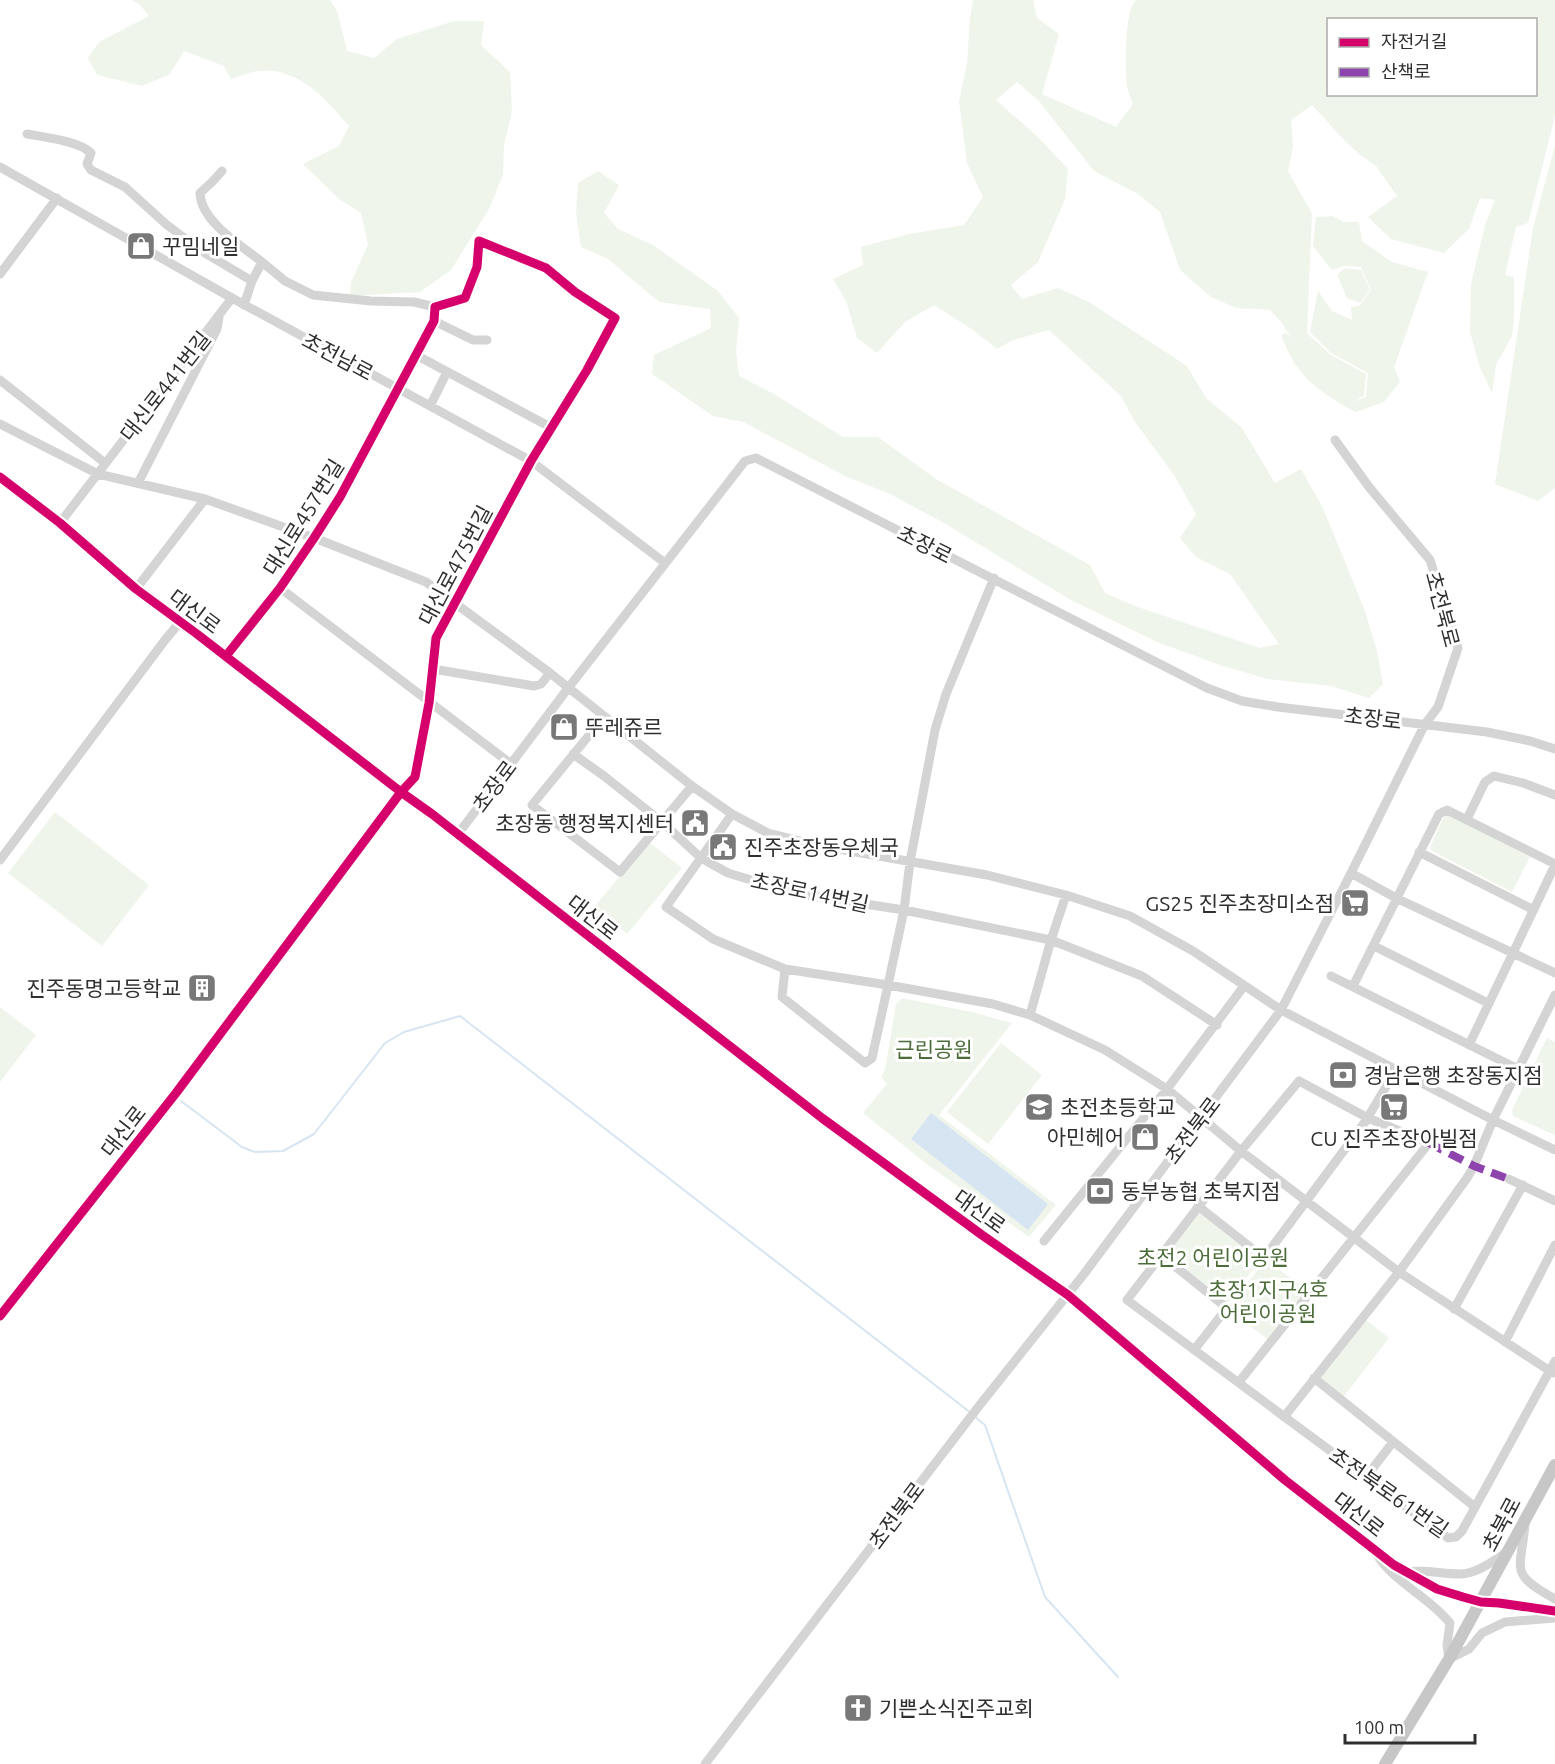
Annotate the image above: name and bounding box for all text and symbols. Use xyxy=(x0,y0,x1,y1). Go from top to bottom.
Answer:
legend xyxy=(1327,18,1537,96)
text: 자전거길 xyxy=(1381,31,1447,51)
text: 산책로 xyxy=(1381,61,1431,81)
shop icon: 꾸밈네일 xyxy=(125,230,157,262)
place label: 꾸밈네일 xyxy=(162,234,239,258)
street label: 대신로441번길 xyxy=(115,327,215,445)
street label: 초전남로 xyxy=(298,327,378,385)
street label: 대신로457번길 xyxy=(258,455,348,579)
street label: 대신로475번길 xyxy=(413,501,497,629)
street label: 초장로 xyxy=(894,520,956,568)
street label: 초전북로 xyxy=(1421,569,1465,649)
street label: 대신로 xyxy=(165,584,225,638)
street label: 초장로 xyxy=(1343,703,1403,733)
shop icon: 뚜레쥬르 xyxy=(548,711,580,743)
place label: 뚜레쥬르 xyxy=(585,715,662,739)
street label: 초장로 xyxy=(467,756,521,816)
public building icon: 초장동 행정복지센터 xyxy=(679,807,711,839)
place label: 초장동 행정복지센터 xyxy=(495,811,674,835)
public building icon: 진주초장동우체국 xyxy=(707,831,739,863)
place label: 진주초장동우체국 xyxy=(744,835,899,859)
street label: 초장로14번길 xyxy=(749,868,871,916)
supermarket icon: GS25 진주초장미소점 xyxy=(1339,887,1371,919)
street label: 대신로 xyxy=(563,890,623,944)
place label: GS25 진주초장미소점 xyxy=(1145,891,1334,915)
building icon: 진주동명고등학교 xyxy=(186,972,218,1004)
place label: 진주동명고등학교 xyxy=(26,976,181,1000)
park label: 근린공원 xyxy=(895,1037,973,1061)
bank icon: 경남은행 초장동지점 xyxy=(1327,1059,1359,1091)
place label: 경남은행 초장동지점 xyxy=(1364,1063,1543,1087)
school or university icon: 초전초등학교 xyxy=(1023,1091,1055,1123)
supermarket icon: CU 진주초장아빌점 xyxy=(1378,1091,1410,1123)
street label: 초전북로 xyxy=(1159,1092,1225,1168)
place label: 초전초등학교 xyxy=(1060,1095,1176,1119)
street label: 대신로 xyxy=(96,1101,150,1161)
shop icon: 아민헤어 xyxy=(1129,1121,1161,1153)
place label: 아민헤어 xyxy=(1047,1125,1124,1149)
place label: CU 진주초장아빌점 xyxy=(1310,1126,1478,1150)
bank icon: 동부농협 초북지점 xyxy=(1084,1175,1116,1207)
place label: 동부농협 초북지점 xyxy=(1121,1179,1280,1203)
street label: 대신로 xyxy=(949,1184,1011,1238)
park label: 초전2 어린이공원 xyxy=(1137,1245,1289,1269)
park label: 초장1지구4호 어린이공원 xyxy=(1208,1277,1328,1325)
street label: 초전북로61번길 xyxy=(1325,1442,1453,1542)
street label: 초전북로 xyxy=(863,1477,929,1553)
street label: 대신로 xyxy=(1329,1487,1389,1541)
street label: 초북로 xyxy=(1477,1493,1525,1555)
church icon: 기쁜소식진주교회 xyxy=(842,1692,874,1724)
place label: 기쁜소식진주교회 xyxy=(879,1696,1034,1720)
scale bar xyxy=(1345,1707,1476,1745)
text: 100 m xyxy=(1354,1717,1404,1737)

